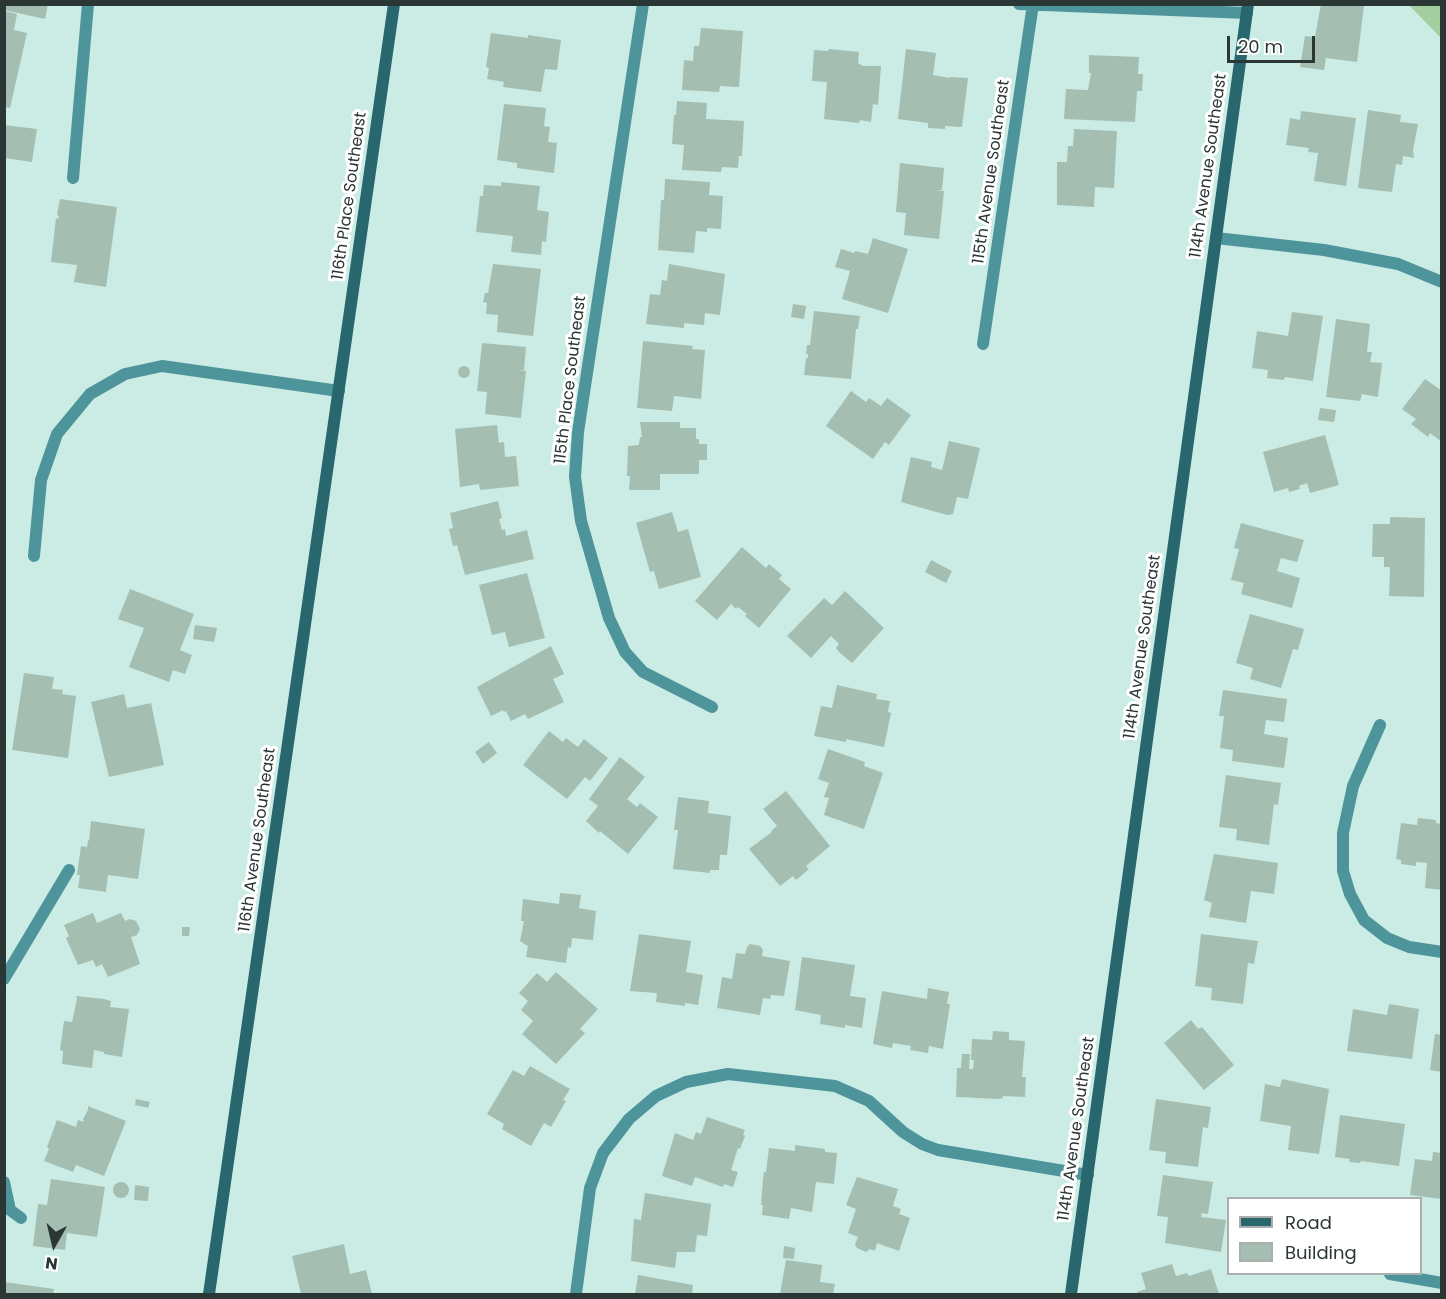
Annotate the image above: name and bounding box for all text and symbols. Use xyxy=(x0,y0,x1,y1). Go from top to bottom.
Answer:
scale bar xyxy=(1230,24,1318,62)
text: 20 m xyxy=(1238,34,1283,59)
street label: 114th Avenue Southeast xyxy=(1187,73,1231,259)
street label: 115th Avenue Southeast xyxy=(970,79,1014,265)
street label: 116th Place Southeast xyxy=(329,111,371,281)
street label: 115th Place Southeast xyxy=(551,295,591,465)
street label: 114th Avenue Southeast xyxy=(1121,554,1165,740)
street label: 116th Avenue Southeast xyxy=(236,747,280,933)
street label: 114th Avenue Southeast xyxy=(1055,1036,1099,1222)
legend xyxy=(1227,1197,1422,1275)
text: Road xyxy=(1285,1210,1332,1235)
north arrow xyxy=(24,1215,84,1275)
text: Building xyxy=(1285,1240,1357,1265)
text: N xyxy=(44,1251,59,1276)

